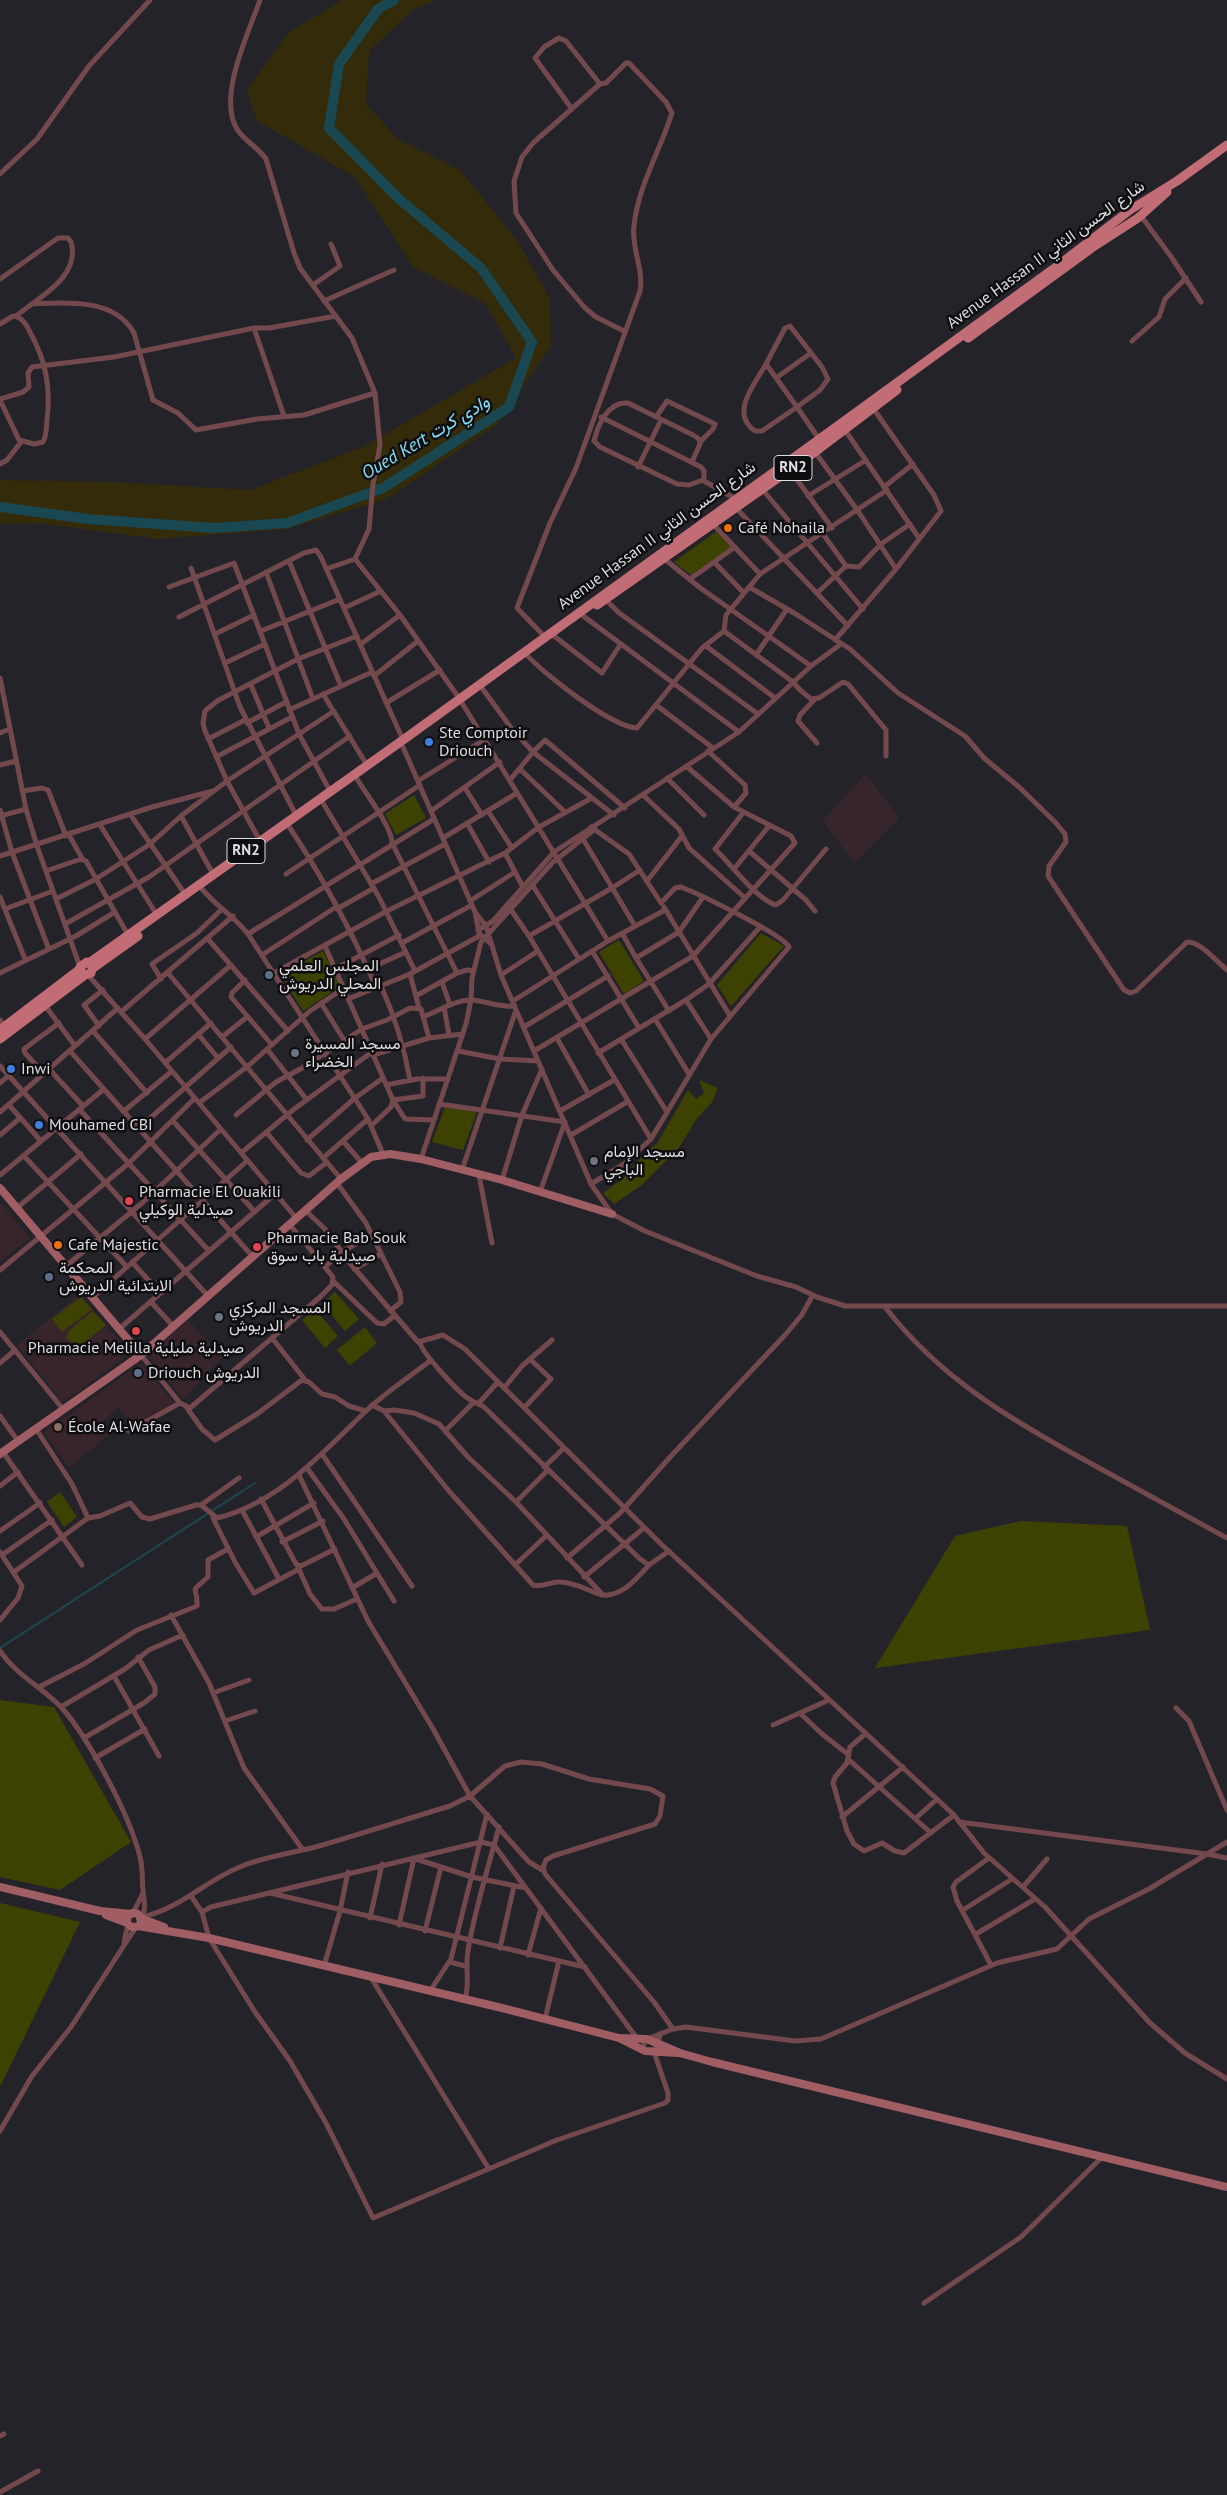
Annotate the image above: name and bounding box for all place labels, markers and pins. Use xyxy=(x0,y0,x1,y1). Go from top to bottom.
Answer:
place label: Café Nohaila xyxy=(738,518,825,538)
marker: Café Nohaila xyxy=(722,522,734,534)
place label: Ste Comptoir Driouch xyxy=(439,723,527,761)
marker: Ste Comptoir Driouch xyxy=(423,736,435,748)
place label: المجلس العلمي المحلي الدريوش xyxy=(279,956,381,994)
marker: المجلس العلمي المحلي الدريوش xyxy=(263,969,275,981)
place label: مسجد المسيرة الخضراء xyxy=(305,1034,400,1072)
marker: مسجد المسيرة الخضراء xyxy=(289,1047,301,1059)
place label: Inwi xyxy=(21,1059,50,1079)
marker: Inwi xyxy=(5,1063,17,1075)
place label: Mouhamed CBI xyxy=(49,1115,153,1135)
marker: Mouhamed CBI xyxy=(33,1119,45,1131)
place label: مسجد الإمام الباجي xyxy=(604,1142,685,1180)
marker: مسجد الإمام الباجي xyxy=(588,1155,600,1167)
place label: Pharmacie El Ouakili صيدلية الوكيلي xyxy=(139,1182,281,1220)
marker: Pharmacie El Ouakili صيدلية الوكيلي xyxy=(123,1195,135,1207)
place label: Pharmacie Bab Souk صيدلية باب سوق xyxy=(267,1228,406,1266)
place label: Cafe Majestic xyxy=(68,1235,159,1255)
marker: Cafe Majestic xyxy=(52,1239,64,1251)
marker: Pharmacie Bab Souk صيدلية باب سوق xyxy=(251,1241,263,1253)
place label: المحكمة الابتدائية الدريوش xyxy=(59,1258,172,1296)
marker: المحكمة الابتدائية الدريوش xyxy=(43,1271,55,1283)
place label: المسجد المركزي الدريوش xyxy=(229,1298,330,1336)
marker: المسجد المركزي الدريوش xyxy=(213,1311,225,1323)
marker: Pharmacie Melilla صيدلية مليلية xyxy=(130,1325,142,1337)
place label: Pharmacie Melilla صيدلية مليلية xyxy=(28,1338,244,1358)
place label: Driouch الدريوش xyxy=(148,1363,260,1383)
marker: Driouch الدريوش xyxy=(132,1367,144,1379)
place label: École Al-Wafae xyxy=(68,1417,171,1437)
marker: École Al-Wafae xyxy=(52,1421,64,1433)

